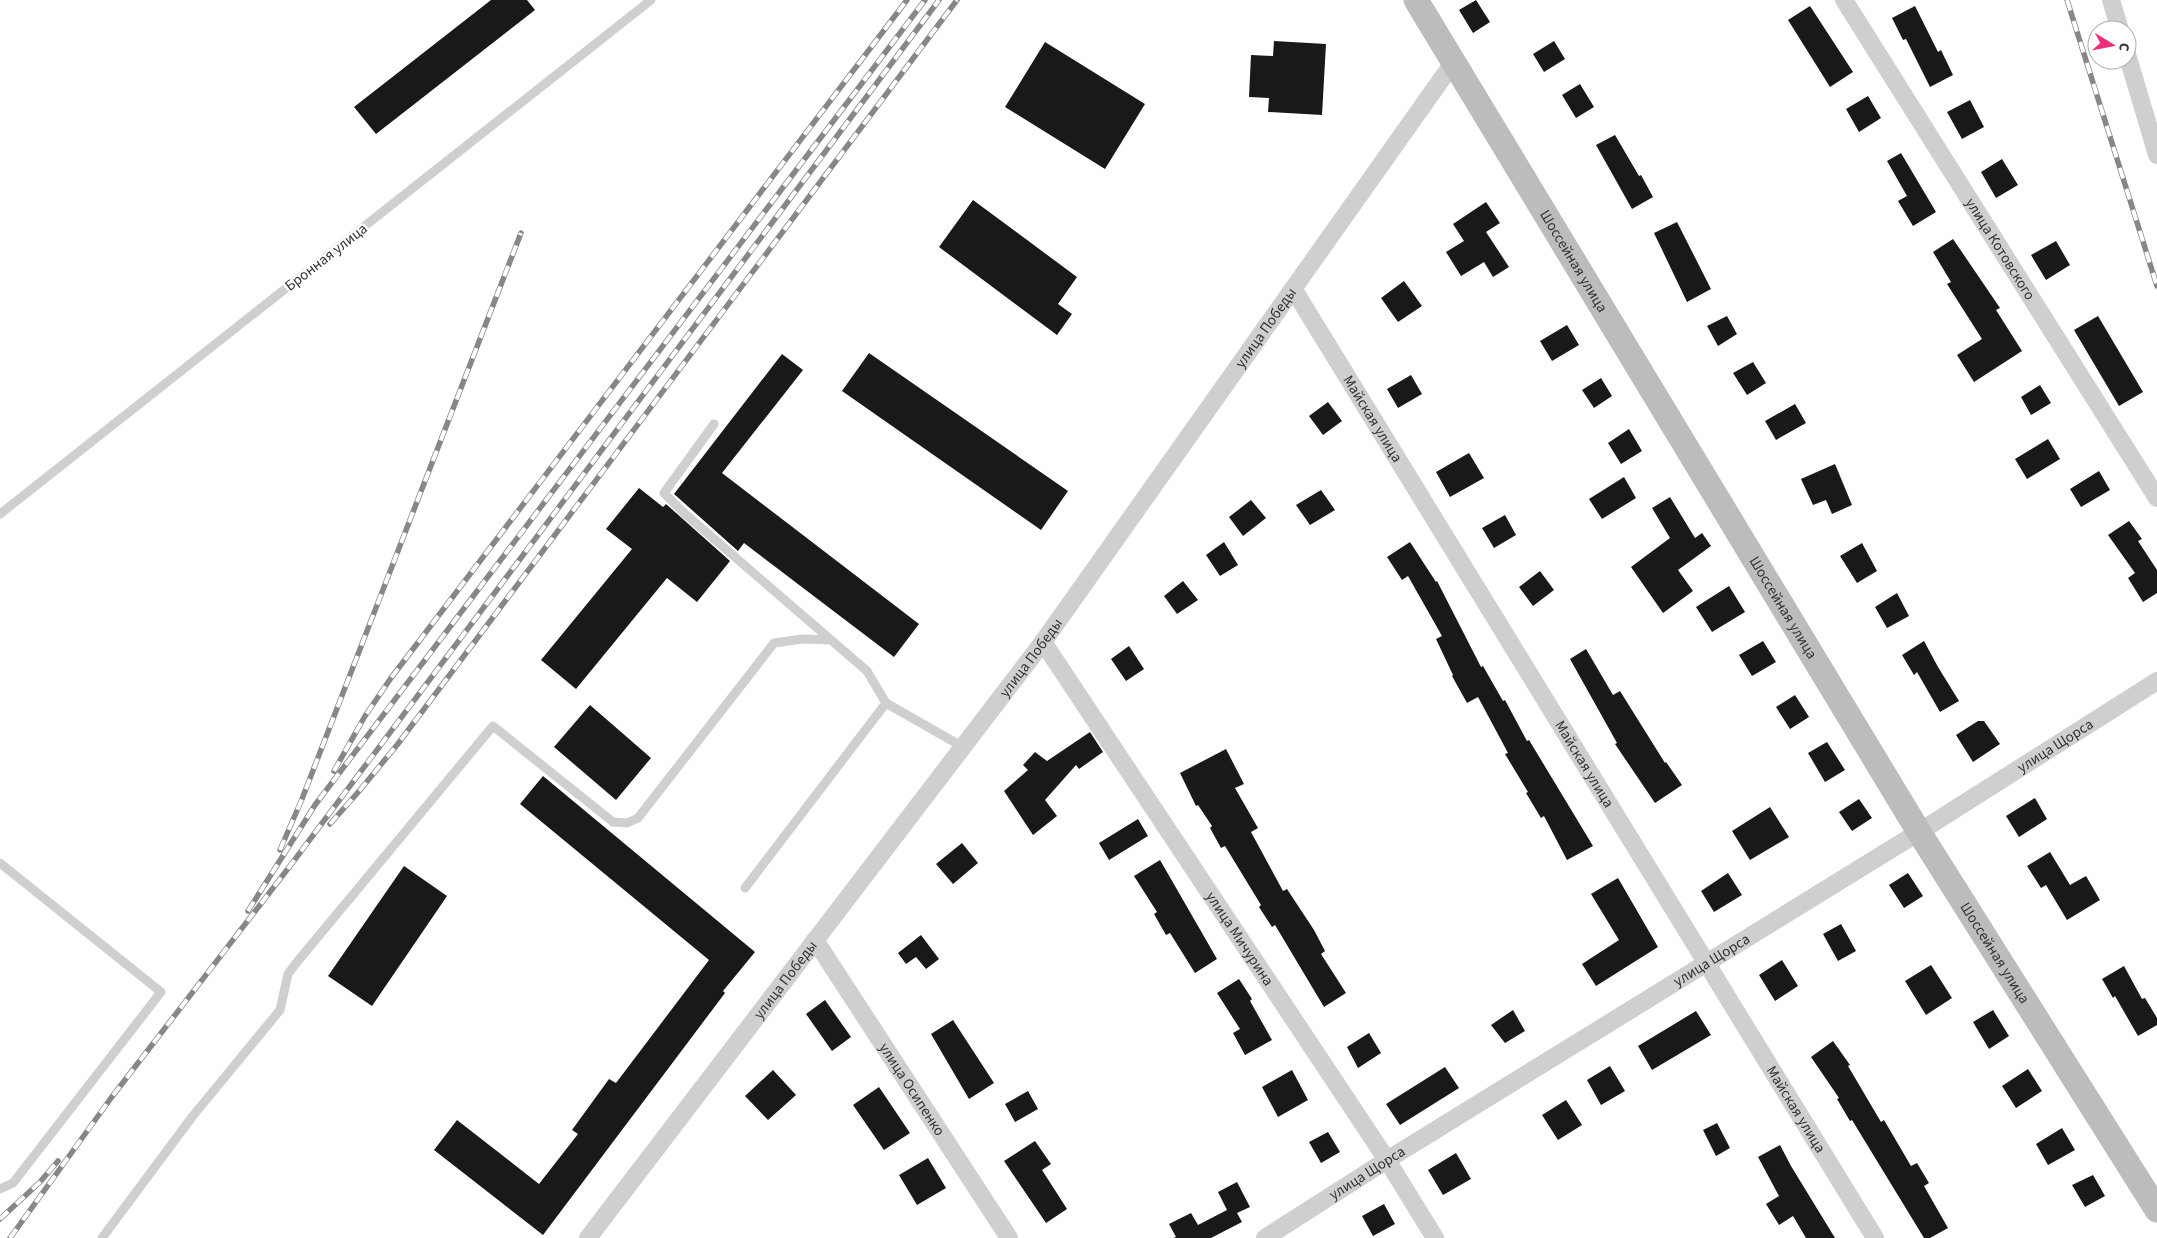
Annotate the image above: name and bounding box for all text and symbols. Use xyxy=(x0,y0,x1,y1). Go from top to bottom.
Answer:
north arrow xyxy=(2087,20,2137,70)
text: С xyxy=(2113,41,2134,53)
street label: улица Котовского xyxy=(1960,194,2040,304)
street label: Шоссейная улица xyxy=(1534,206,1612,317)
street label: Бронная улица xyxy=(281,218,372,296)
street label: улица Победы xyxy=(1230,284,1302,372)
street label: Майская улица xyxy=(1338,371,1407,467)
street label: Шоссейная улица xyxy=(1744,553,1822,663)
street label: улица Победы xyxy=(995,614,1068,702)
street label: улица Щорса xyxy=(2013,714,2098,778)
street label: Майская улица xyxy=(1549,717,1619,812)
street label: улица Мичурина xyxy=(1201,888,1279,990)
street label: Шоссейная улица xyxy=(1955,898,2035,1008)
street label: улица Щорса xyxy=(1669,929,1754,992)
street label: улица Победы xyxy=(749,936,822,1024)
street label: улица Осипенко xyxy=(874,1039,950,1140)
street label: Майская улица xyxy=(1761,1062,1830,1157)
street label: улица Щорса xyxy=(1325,1141,1409,1205)

